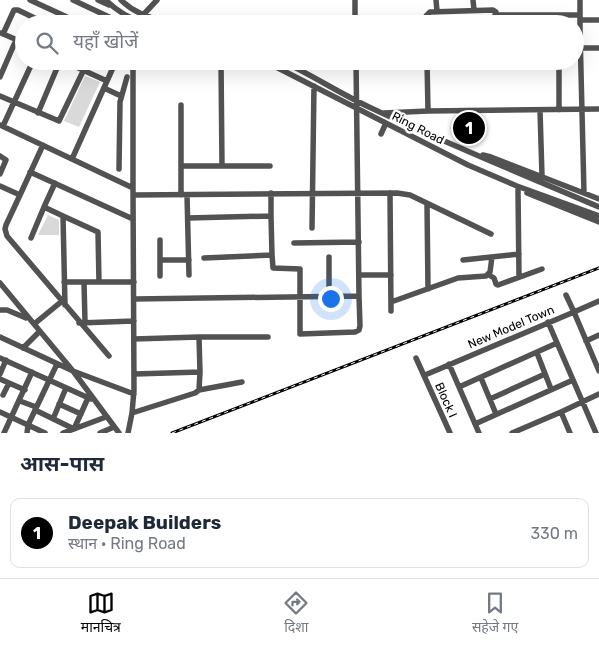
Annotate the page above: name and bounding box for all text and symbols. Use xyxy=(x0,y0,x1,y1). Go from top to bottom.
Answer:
search box xyxy=(15,15,584,70)
icon: search xyxy=(33,29,61,57)
text: यहाँ खोजें xyxy=(73,30,138,53)
street label: Ring Road xyxy=(390,109,446,147)
pin: 1 xyxy=(453,109,485,147)
your location xyxy=(318,286,344,312)
street label: New Model Town xyxy=(466,302,556,352)
street label: Block I xyxy=(432,380,460,420)
text: आस-पास xyxy=(20,451,104,476)
text: Deepak Builders xyxy=(68,511,221,534)
text: 1 xyxy=(33,524,41,543)
text: 330 m xyxy=(530,524,578,543)
text: स्थान · Ring Road xyxy=(68,534,186,553)
tab: मानचित्र xyxy=(81,589,121,638)
tab: दिशा xyxy=(282,589,310,638)
tab: सहेजे गए xyxy=(472,589,518,638)

